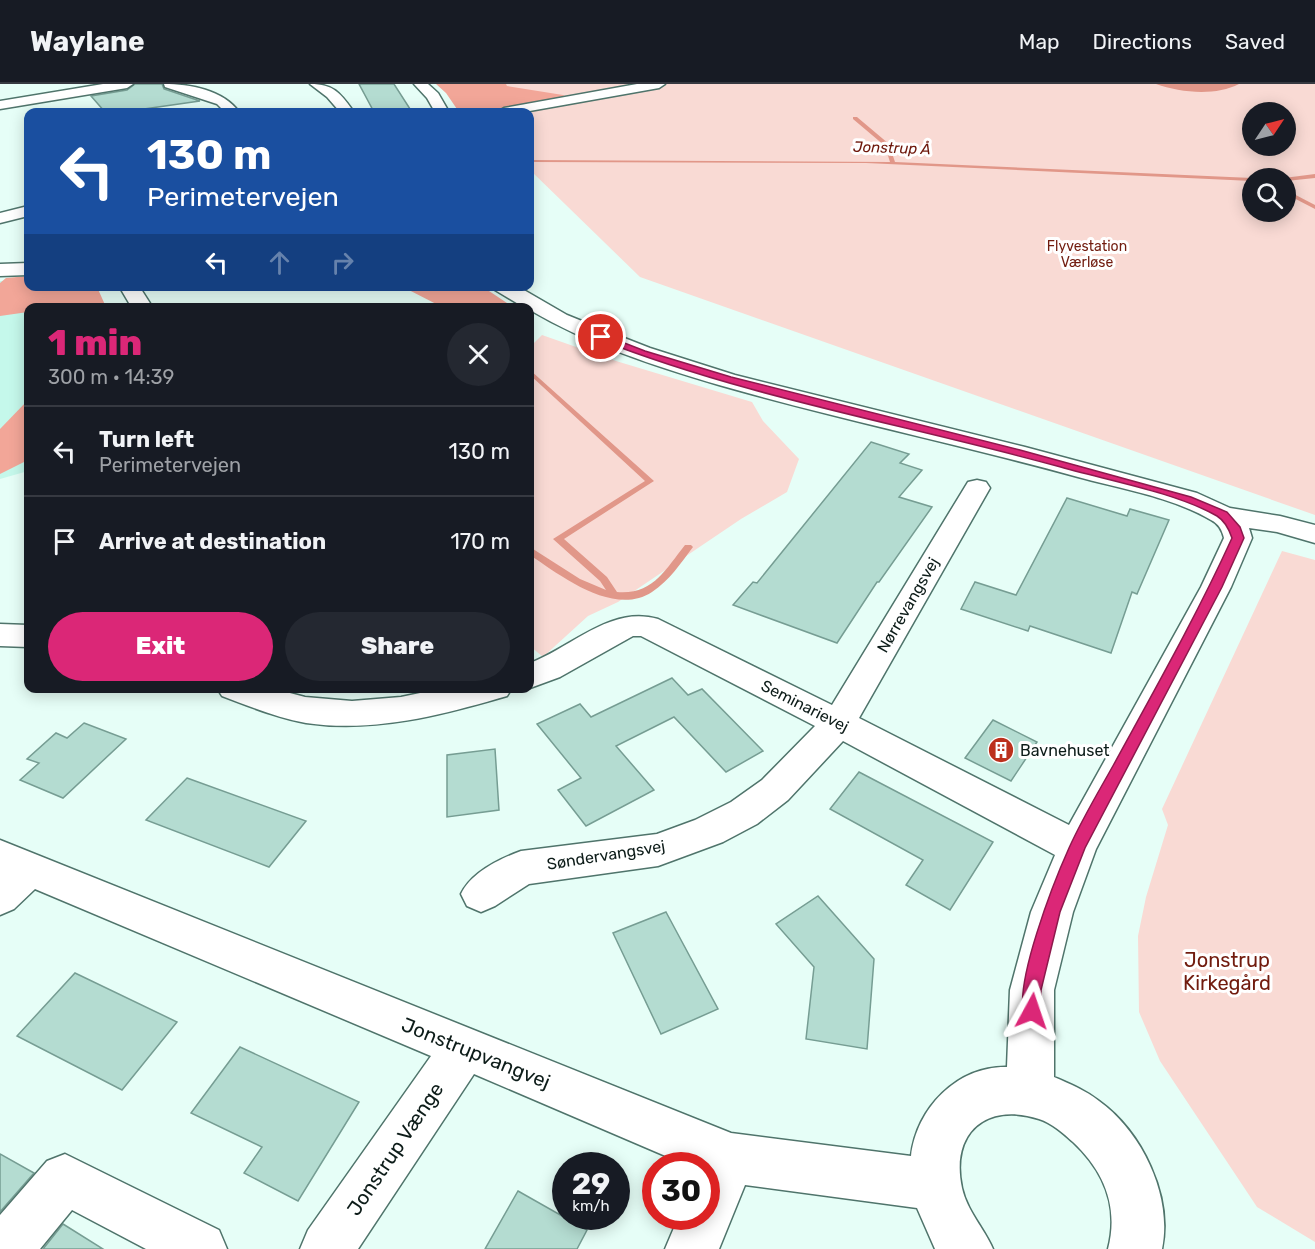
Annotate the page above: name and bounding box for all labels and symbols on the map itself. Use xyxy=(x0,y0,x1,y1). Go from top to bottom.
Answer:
north arrow xyxy=(1242,102,1296,156)
water label: Jonstrup Å xyxy=(853,138,931,158)
park label: Flyvestation Værløse xyxy=(1047,238,1127,271)
pin xyxy=(575,311,626,362)
street label: Nørrevangsvej xyxy=(873,554,943,656)
street label: Seminarievej xyxy=(758,676,852,736)
building icon: Bavnehuset xyxy=(986,735,1016,765)
place label: Bavnehuset xyxy=(1020,741,1110,760)
street label: Søndervangsvej xyxy=(546,836,666,874)
park label: Jonstrup Kirkegård xyxy=(1183,948,1271,995)
position arrow xyxy=(1000,979,1064,1043)
street label: Jonstrupvangvej xyxy=(398,1012,554,1094)
street label: Jonstrup Vænge xyxy=(342,1078,448,1220)
speed limit sign: 30 xyxy=(642,1152,720,1230)

